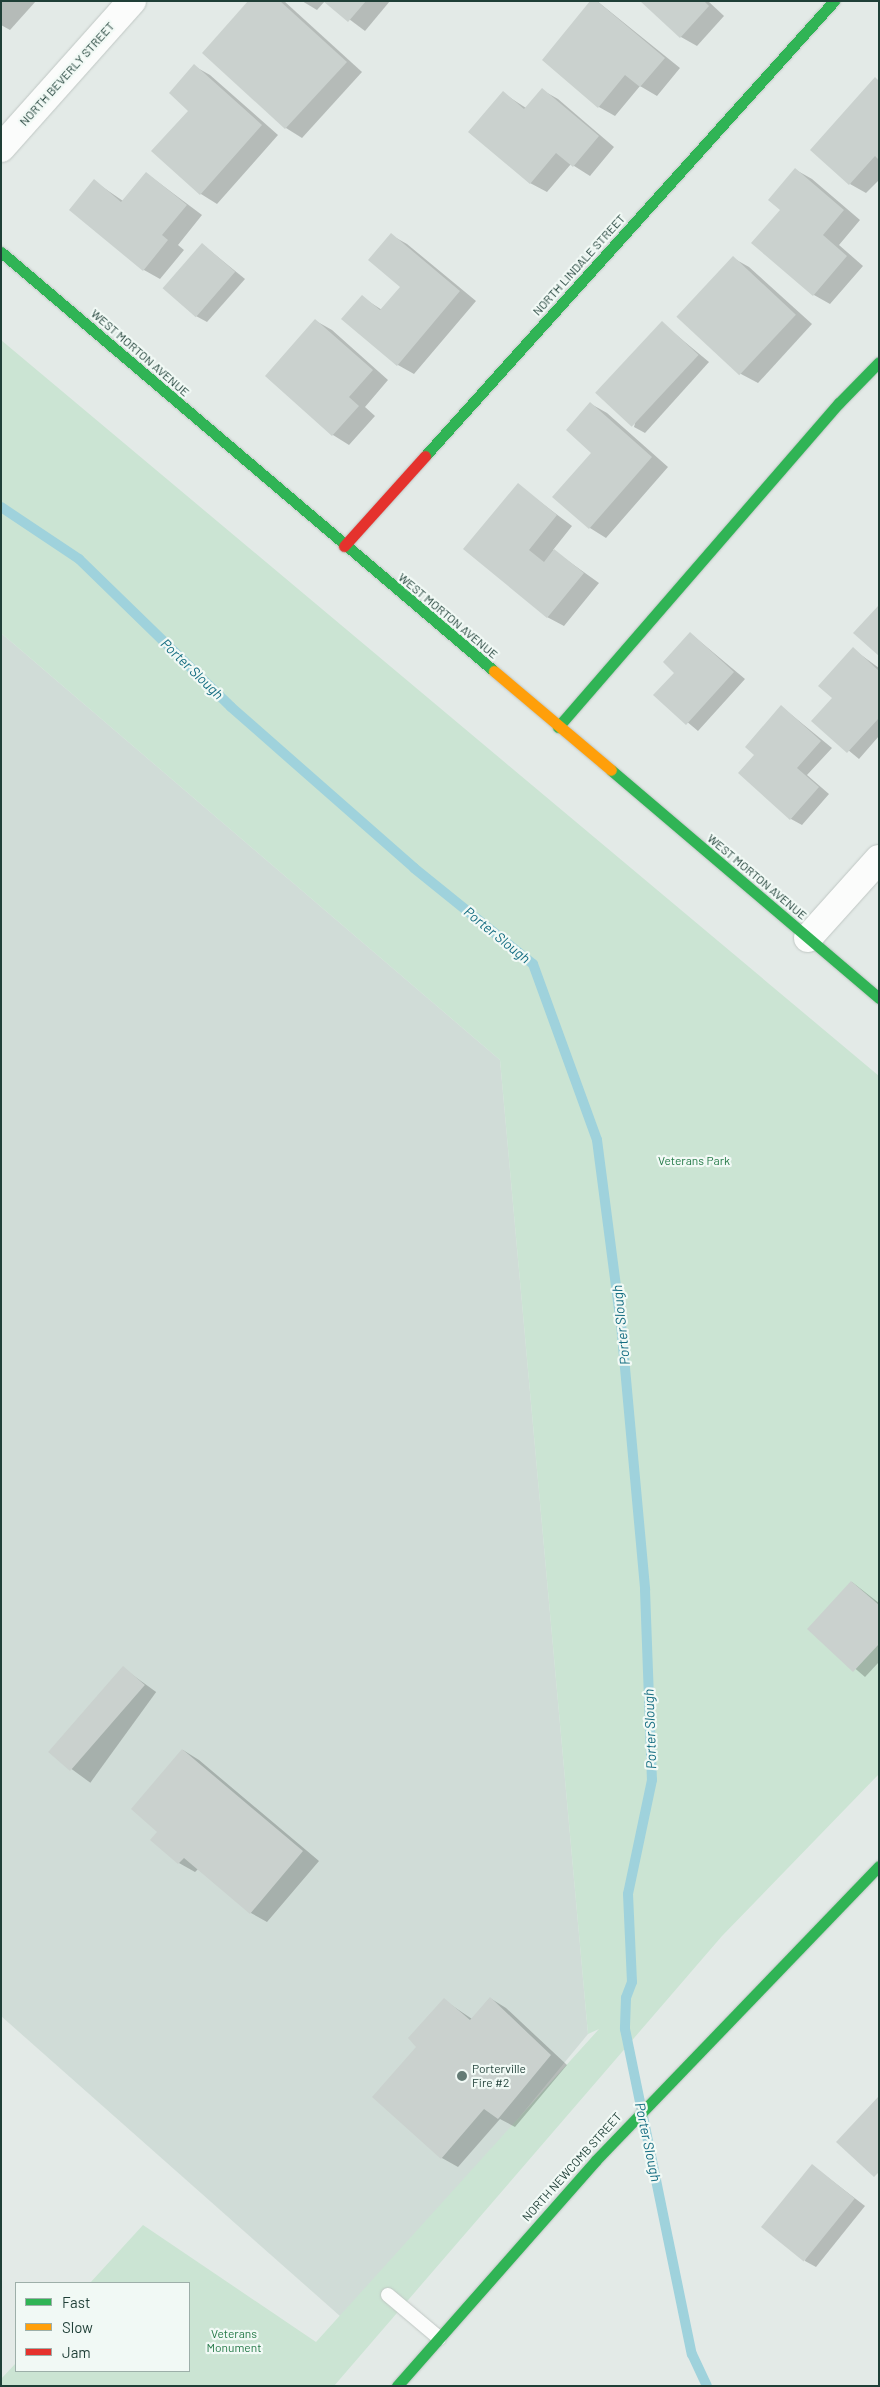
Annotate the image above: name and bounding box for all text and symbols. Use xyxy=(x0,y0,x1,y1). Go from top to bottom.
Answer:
street label: NORTH BEVERLY STREET xyxy=(17,19,117,129)
street label: NORTH LINDALE STREET xyxy=(530,211,628,319)
street label: WEST MORTON AVENUE xyxy=(88,306,192,400)
street label: WEST MORTON AVENUE xyxy=(395,570,501,662)
water label: Porter Slough xyxy=(157,635,227,703)
street label: WEST MORTON AVENUE xyxy=(704,831,810,923)
water label: Porter Slough xyxy=(461,903,533,967)
park label: Veterans Park xyxy=(658,1154,730,1168)
water label: Porter Slough xyxy=(608,1284,634,1366)
water label: Porter Slough xyxy=(640,1689,660,1769)
place label: Porterville Fire #2 xyxy=(472,2062,526,2090)
marker: Porterville Fire #2 xyxy=(456,2070,468,2082)
water label: Porter Slough xyxy=(631,2101,665,2183)
street label: NORTH NEWCOMB STREET xyxy=(519,2110,625,2224)
legend xyxy=(15,2282,190,2372)
text: Fast xyxy=(62,2293,90,2311)
text: Slow xyxy=(62,2318,93,2336)
park label: Veterans Monument xyxy=(206,2327,262,2355)
text: Jam xyxy=(62,2343,91,2361)

